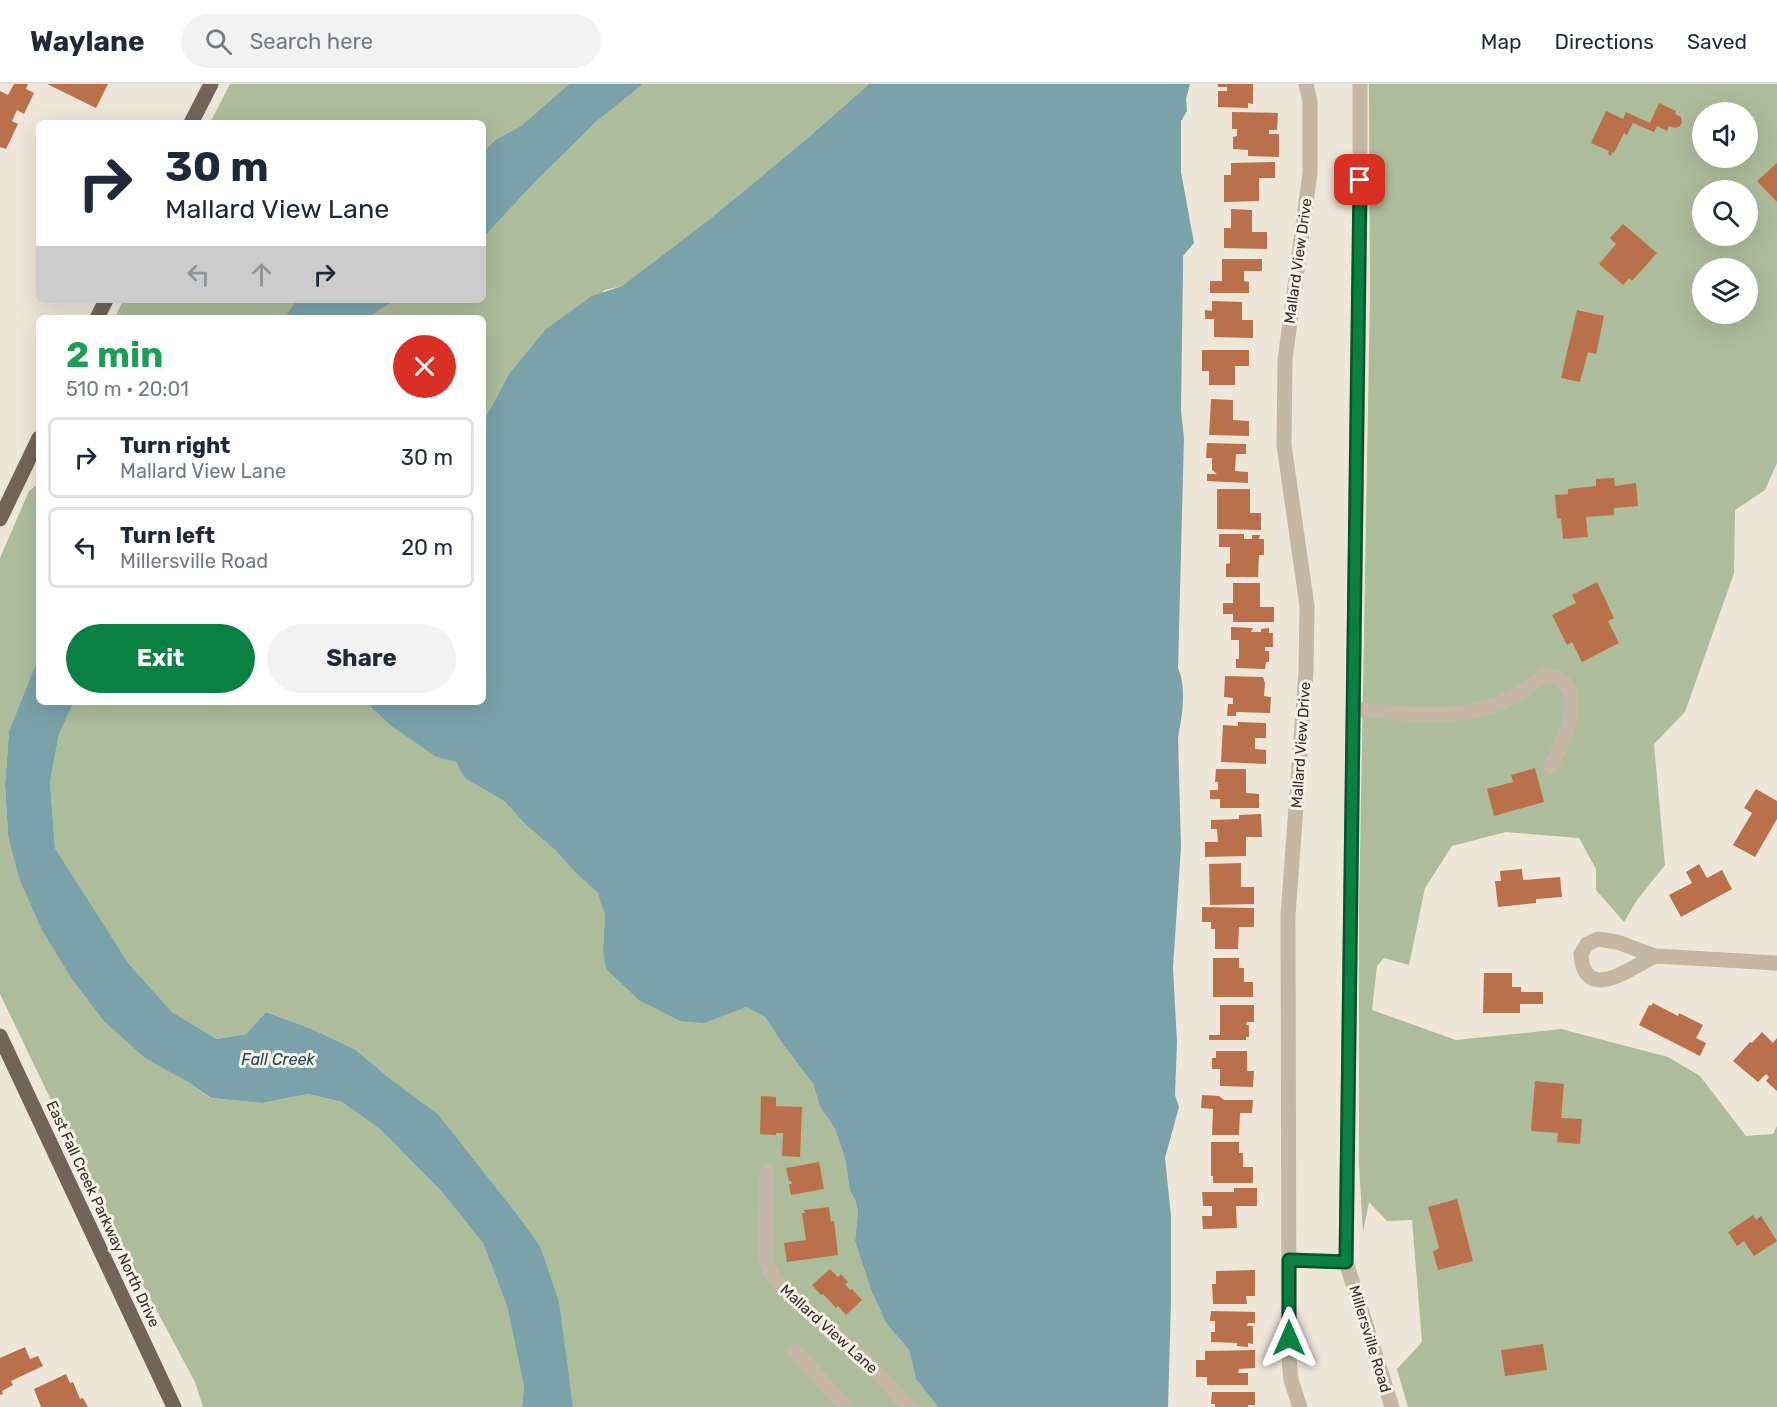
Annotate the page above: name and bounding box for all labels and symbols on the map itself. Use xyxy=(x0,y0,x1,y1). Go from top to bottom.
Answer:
pin xyxy=(1334,154,1385,205)
street label: Mallard View Drive xyxy=(1280,197,1316,325)
street label: Mallard View Drive xyxy=(1288,681,1314,809)
water label: Fall Creek xyxy=(241,1050,315,1069)
street label: East Fall Creek Parkway North Drive xyxy=(42,1098,164,1330)
street label: Mallard View Lane xyxy=(777,1281,881,1377)
street label: Millersville Road xyxy=(1345,1283,1395,1395)
position arrow xyxy=(1257,1306,1321,1370)

